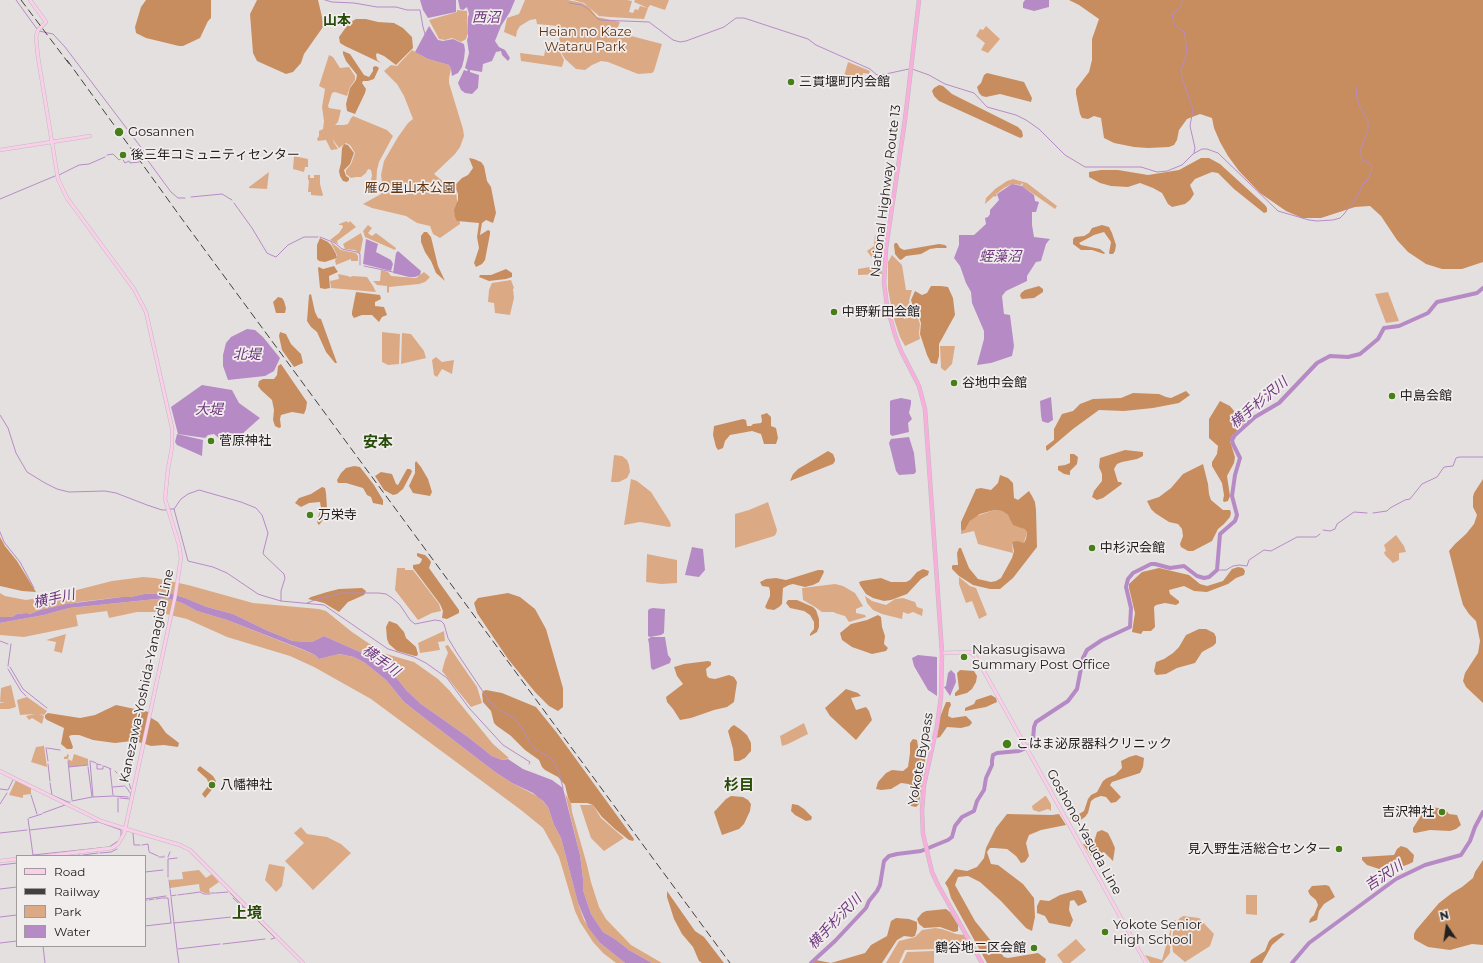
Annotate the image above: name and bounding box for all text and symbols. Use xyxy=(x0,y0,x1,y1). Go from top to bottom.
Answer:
water label: 西沼 xyxy=(472,10,500,26)
district label: 山本 xyxy=(323,13,351,29)
park label: Heian no Kaze Wataru Park xyxy=(538,24,632,55)
place label: 三貫堰町内会館 xyxy=(799,74,890,90)
marker: 三貫堰町内会館 xyxy=(786,77,796,87)
street label: National Highway Route 13 xyxy=(868,104,904,278)
place label: Gosannen xyxy=(128,124,194,140)
marker: Gosannen xyxy=(113,126,125,138)
place label: 後三年コミュニティセンター xyxy=(131,147,300,163)
marker: 後三年コミュニティセンター xyxy=(118,150,128,160)
park label: 雁の里山本公園 xyxy=(365,180,455,196)
water label: 蛭藻沼 xyxy=(979,249,1021,265)
place label: 中野新田会館 xyxy=(842,304,920,320)
marker: 中野新田会館 xyxy=(829,307,839,317)
water label: 北堤 xyxy=(233,347,261,363)
water label: 横手杉沢川 xyxy=(1227,374,1291,432)
place label: 谷地中会館 xyxy=(962,375,1027,391)
marker: 谷地中会館 xyxy=(949,378,959,388)
place label: 中島会館 xyxy=(1400,388,1452,404)
marker: 中島会館 xyxy=(1387,391,1397,401)
water label: 大堤 xyxy=(195,402,223,418)
place label: 菅原神社 xyxy=(219,433,271,449)
district label: 安本 xyxy=(363,434,393,452)
marker: 菅原神社 xyxy=(206,436,216,446)
place label: 万栄寺 xyxy=(318,507,357,523)
marker: 万栄寺 xyxy=(305,510,315,520)
place label: 中杉沢会館 xyxy=(1100,540,1165,556)
marker: 中杉沢会館 xyxy=(1087,543,1097,553)
street label: Kanezawa-Yoshida-Yanagida Line xyxy=(117,568,177,784)
water label: 横手川 xyxy=(32,586,76,612)
water label: 横手川 xyxy=(359,642,403,680)
place label: Nakasugisawa Summary Post Office xyxy=(972,642,1110,673)
marker: Nakasugisawa Summary Post Office xyxy=(959,652,969,662)
street label: Yokote Bypass xyxy=(905,712,937,806)
place label: こはま泌尿器科クリニック xyxy=(1016,736,1172,752)
marker: こはま泌尿器科クリニック xyxy=(1001,738,1013,750)
street label: Goshono-Yasuda Line xyxy=(1043,767,1125,897)
place label: 八幡神社 xyxy=(220,777,272,793)
district label: 杉目 xyxy=(724,777,754,795)
marker: 八幡神社 xyxy=(207,780,217,790)
place label: 吉沢神社 xyxy=(1382,804,1434,820)
marker: 吉沢神社 xyxy=(1437,807,1447,817)
place label: 見入野生活総合センター xyxy=(1188,841,1331,857)
marker: 見入野生活総合センター xyxy=(1334,844,1344,854)
legend xyxy=(16,855,146,947)
water label: 吉沢川 xyxy=(1362,858,1406,894)
text: Road xyxy=(54,864,85,879)
text: Railway xyxy=(54,884,100,899)
water label: 横手杉沢川 xyxy=(805,891,865,953)
text: Park xyxy=(54,904,81,919)
district label: 上境 xyxy=(232,905,262,923)
north arrow xyxy=(1427,907,1467,947)
text: N xyxy=(1438,907,1450,923)
place label: Yokote Senior High School xyxy=(1113,917,1202,948)
text: Water xyxy=(54,924,90,939)
marker: Yokote Senior High School xyxy=(1100,927,1110,937)
place label: 鶴谷地二区会館 xyxy=(935,940,1026,956)
marker: 鶴谷地二区会館 xyxy=(1029,943,1039,953)

